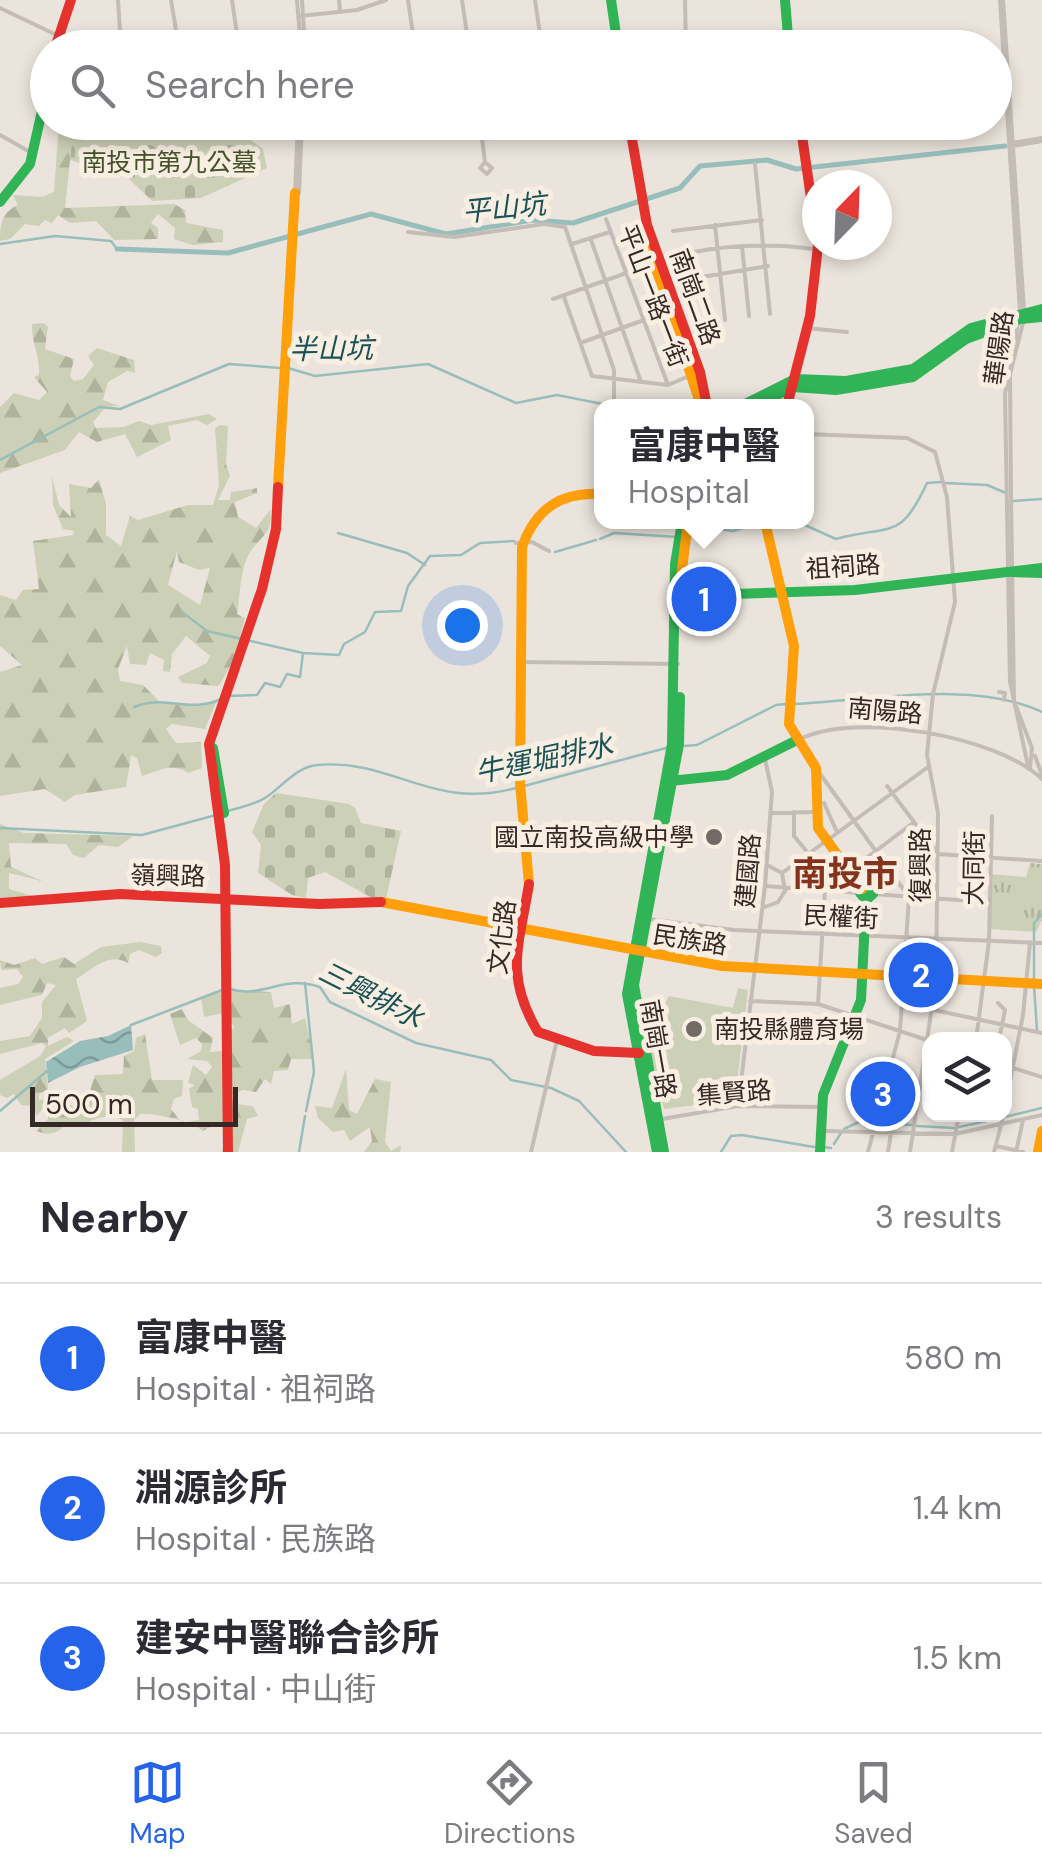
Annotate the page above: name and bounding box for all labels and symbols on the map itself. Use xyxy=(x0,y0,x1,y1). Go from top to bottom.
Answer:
park label: 南投市第九公墓 xyxy=(81,146,257,179)
north arrow xyxy=(802,170,892,260)
water label: 平山坑 xyxy=(460,185,552,231)
street label: 平山一路一街 xyxy=(611,220,695,372)
street label: 南崗二路 xyxy=(662,244,728,350)
street label: 華陽路 xyxy=(977,309,1021,387)
water label: 半山坑 xyxy=(289,330,377,368)
street label: 祖祠路 xyxy=(804,548,882,586)
pin: 1 xyxy=(672,562,736,636)
your location xyxy=(437,600,488,651)
street label: 南陽路 xyxy=(846,691,924,731)
water label: 牛運堀排水 xyxy=(472,726,618,792)
place label: 國立南投高級中學 xyxy=(494,821,694,854)
marker: 國立南投高級中學 xyxy=(703,826,725,848)
street label: 復興路 xyxy=(904,827,937,903)
street label: 大同街 xyxy=(957,830,991,906)
street label: 建國路 xyxy=(728,832,768,910)
district label: 南投市 xyxy=(792,851,898,897)
street label: 嶺興路 xyxy=(130,859,206,893)
street label: 文化路 xyxy=(481,898,523,976)
street label: 民權街 xyxy=(803,899,879,935)
street label: 民族路 xyxy=(650,918,730,962)
pin: 2 xyxy=(888,938,954,1012)
water label: 三興排水 xyxy=(313,953,431,1038)
street label: 南崗一路 xyxy=(633,997,683,1101)
place label: 南投縣體育場 xyxy=(714,1013,864,1046)
marker: 南投縣體育場 xyxy=(683,1018,705,1040)
pin: 3 xyxy=(850,1056,916,1132)
street label: 集賢路 xyxy=(695,1073,773,1113)
scale bar xyxy=(30,1082,238,1126)

